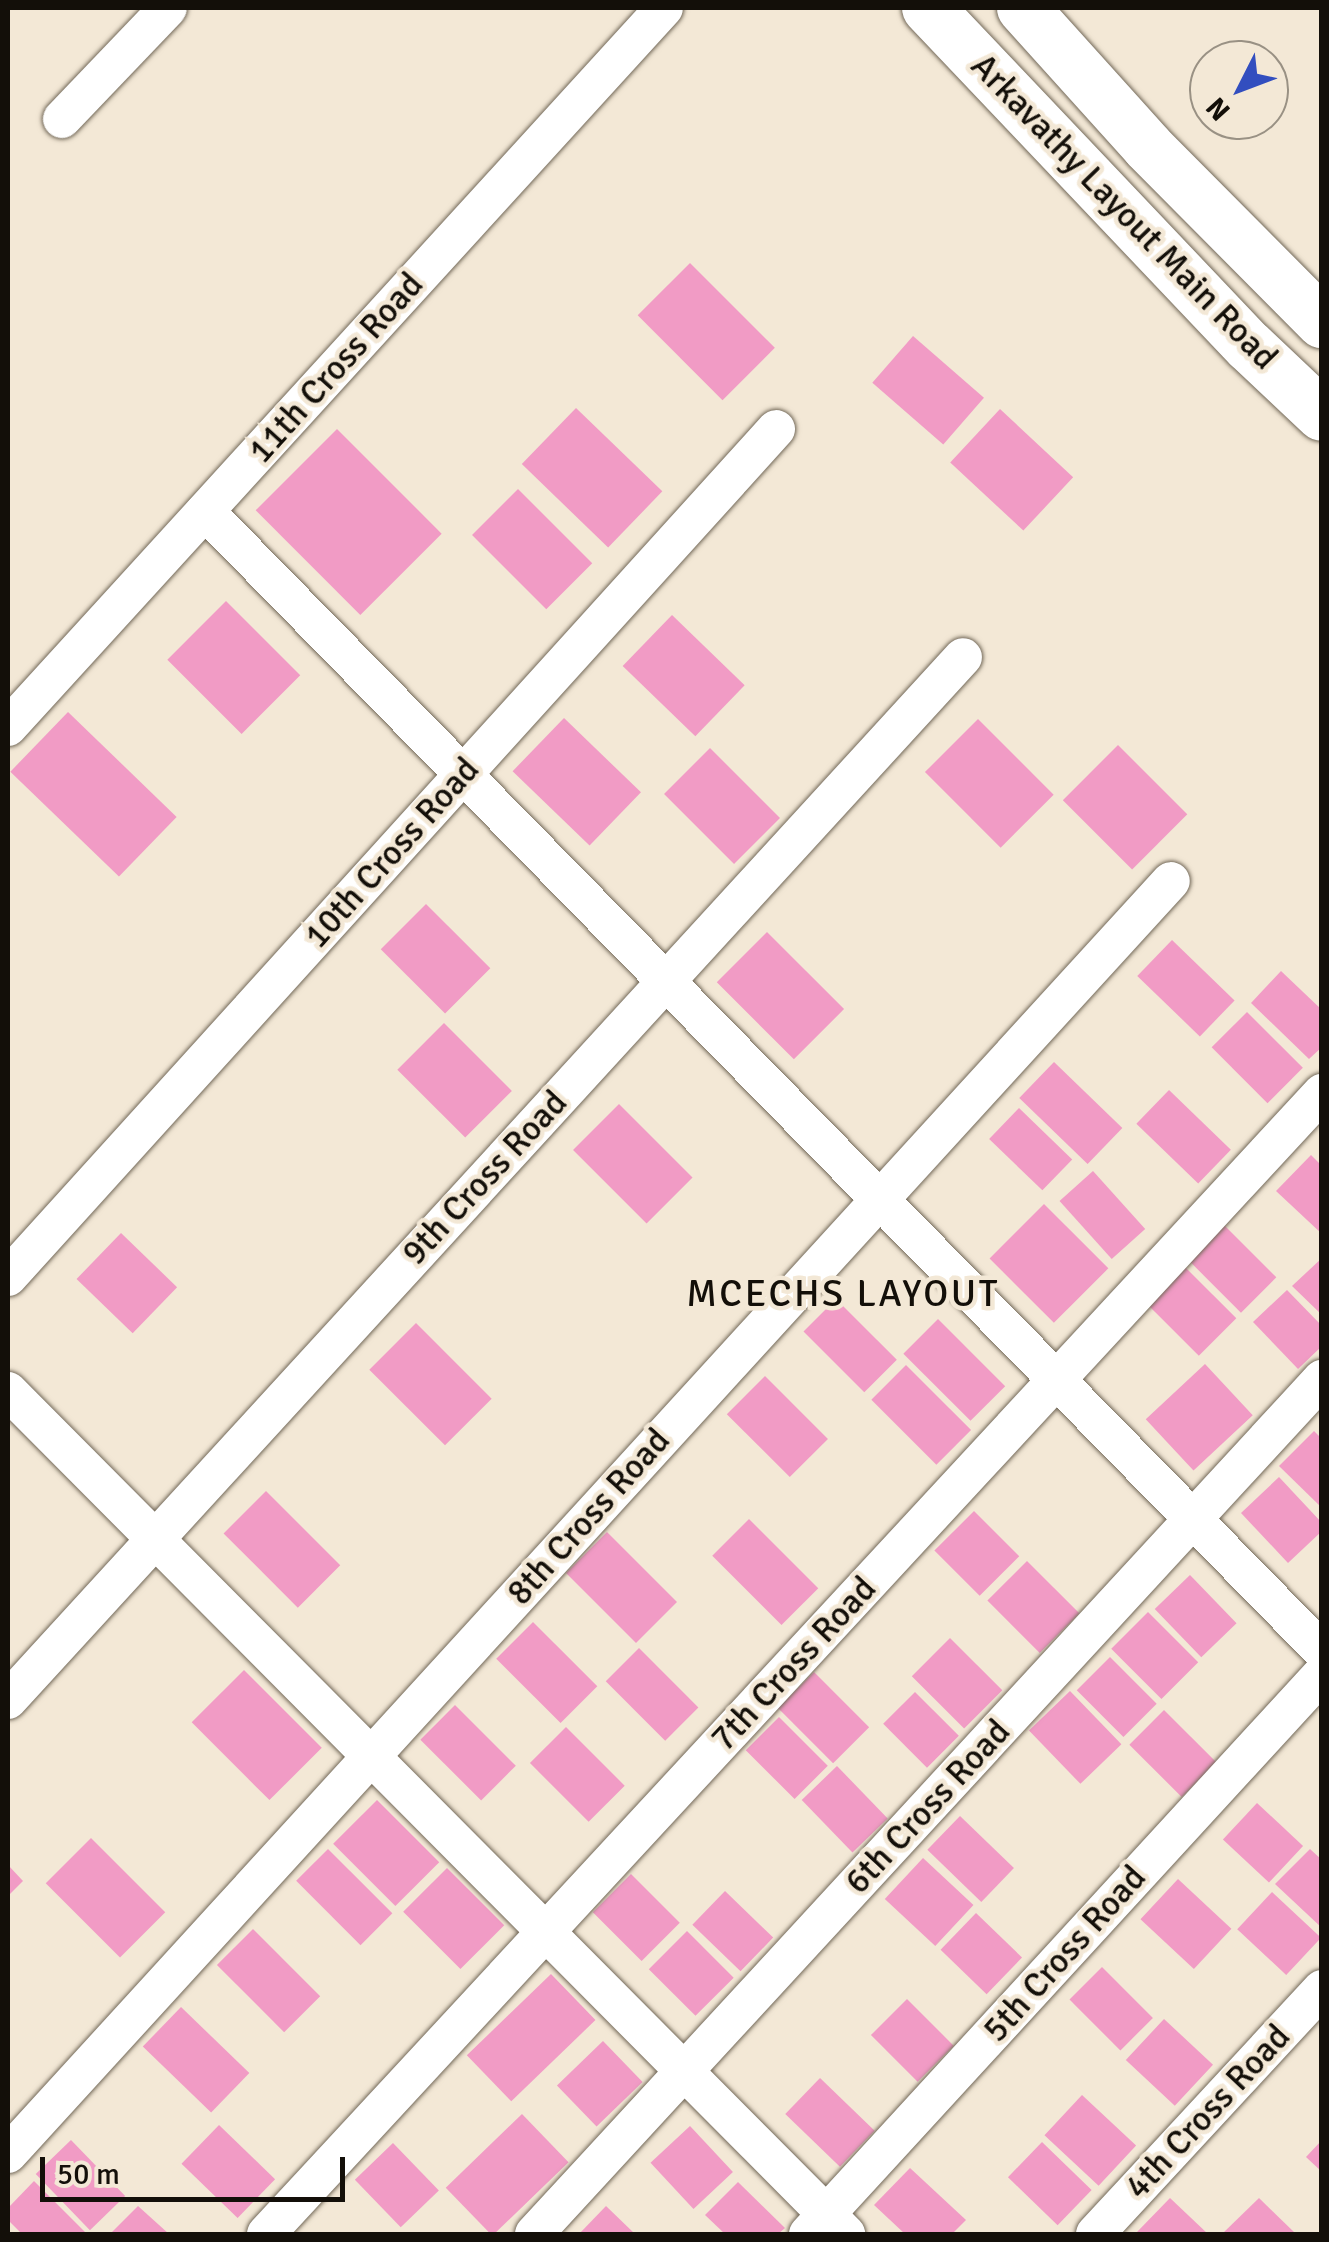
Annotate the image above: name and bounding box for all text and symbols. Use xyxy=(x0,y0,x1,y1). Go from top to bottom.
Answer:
north arrow xyxy=(1189,40,1289,140)
street label: Arkavathy Layout Main Road xyxy=(962,45,1286,379)
text: N xyxy=(1199,90,1237,127)
street label: 11th Cross Road xyxy=(240,264,432,472)
street label: 10th Cross Road xyxy=(296,749,488,957)
street label: 9th Cross Road xyxy=(394,1082,576,1274)
district label: MCECHS LAYOUT xyxy=(686,1271,1000,1317)
street label: 8th Cross Road xyxy=(499,1420,679,1614)
street label: 7th Cross Road xyxy=(703,1568,885,1760)
street label: 6th Cross Road xyxy=(837,1711,1019,1903)
street label: 5th Cross Road xyxy=(975,1857,1155,2051)
street label: 4th Cross Road xyxy=(1117,2016,1299,2208)
scale bar xyxy=(45,2137,350,2199)
text: 50 m xyxy=(57,2156,120,2193)

